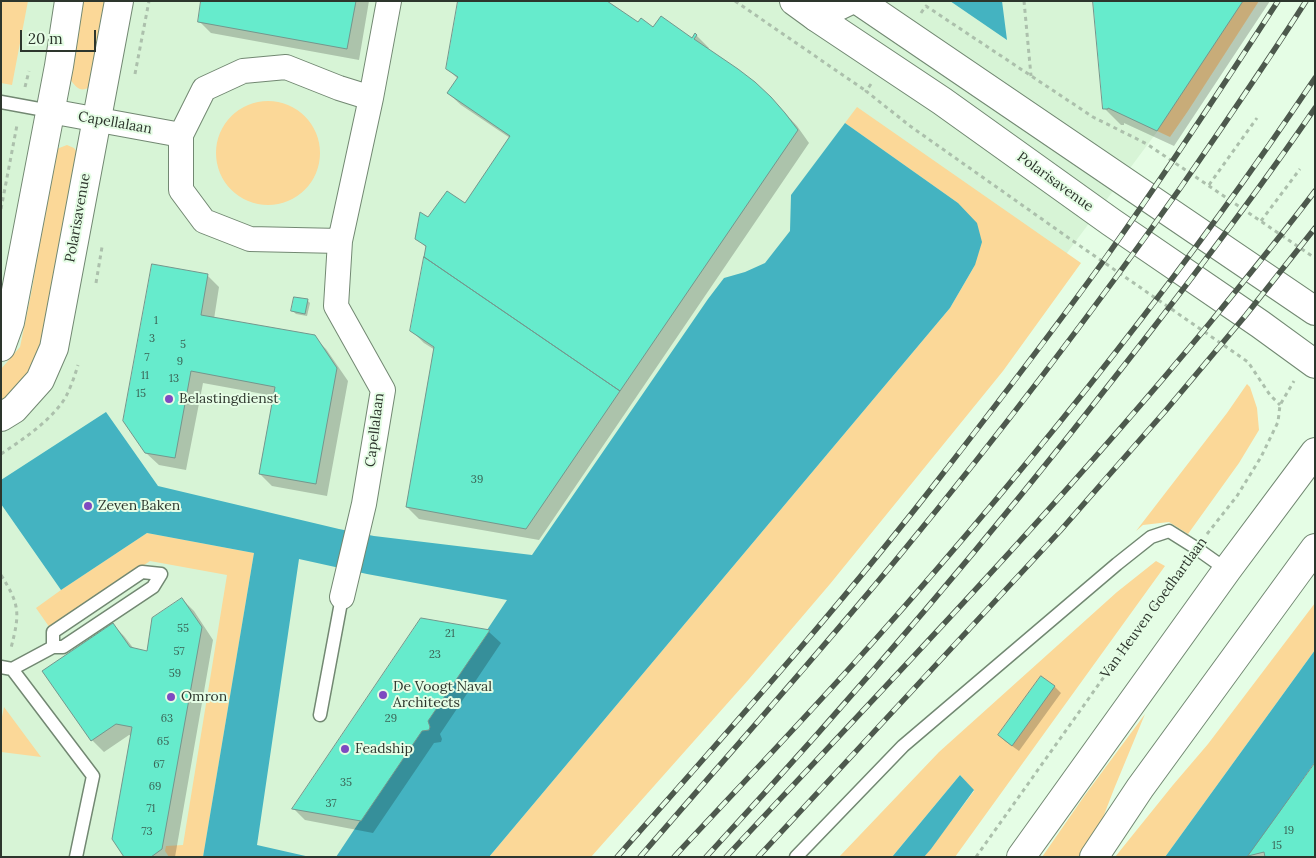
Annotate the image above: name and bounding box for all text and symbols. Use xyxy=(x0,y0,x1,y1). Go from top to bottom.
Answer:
scale bar xyxy=(22,20,99,52)
text: 20 m xyxy=(28,29,63,48)
street label: Capellalaan xyxy=(77,108,153,138)
street label: Polarisavenue xyxy=(1014,149,1096,215)
street label: Polarisavenue xyxy=(62,172,94,264)
house number: 1 xyxy=(154,314,158,328)
house number: 3 xyxy=(149,332,155,346)
house number: 5 xyxy=(180,338,186,352)
house number: 7 xyxy=(144,351,150,365)
house number: 9 xyxy=(177,355,183,369)
house number: 11 xyxy=(141,369,149,383)
house number: 13 xyxy=(169,372,179,386)
house number: 15 xyxy=(136,387,146,401)
place label: Belastingdienst xyxy=(179,391,279,407)
street label: Capellalaan xyxy=(362,392,388,468)
marker: Belastingdienst xyxy=(163,393,175,405)
house number: 39 xyxy=(471,473,483,487)
place label: Zeven Baken xyxy=(98,498,180,514)
marker: Zeven Baken xyxy=(82,500,94,512)
street label: Van Heuven Goedhartlaan xyxy=(1097,534,1211,682)
house number: 55 xyxy=(177,622,189,636)
house number: 21 xyxy=(445,627,455,641)
house number: 57 xyxy=(173,645,185,659)
house number: 23 xyxy=(429,648,441,662)
house number: 59 xyxy=(169,667,181,681)
place label: De Voogt Naval Architects xyxy=(393,679,492,712)
place label: Omron xyxy=(181,689,227,705)
marker: De Voogt Naval Architects xyxy=(377,689,389,701)
marker: Omron xyxy=(165,691,177,703)
house number: 63 xyxy=(161,712,173,726)
house number: 29 xyxy=(385,712,397,726)
house number: 65 xyxy=(157,735,169,749)
place label: Feadship xyxy=(355,741,413,757)
marker: Feadship xyxy=(339,743,351,755)
house number: 67 xyxy=(153,758,165,772)
house number: 35 xyxy=(340,776,352,790)
house number: 69 xyxy=(149,780,161,794)
house number: 37 xyxy=(326,797,336,811)
house number: 71 xyxy=(146,802,156,816)
house number: 19 xyxy=(1284,824,1294,838)
house number: 73 xyxy=(141,825,153,839)
house number: 15 xyxy=(1272,839,1282,853)

